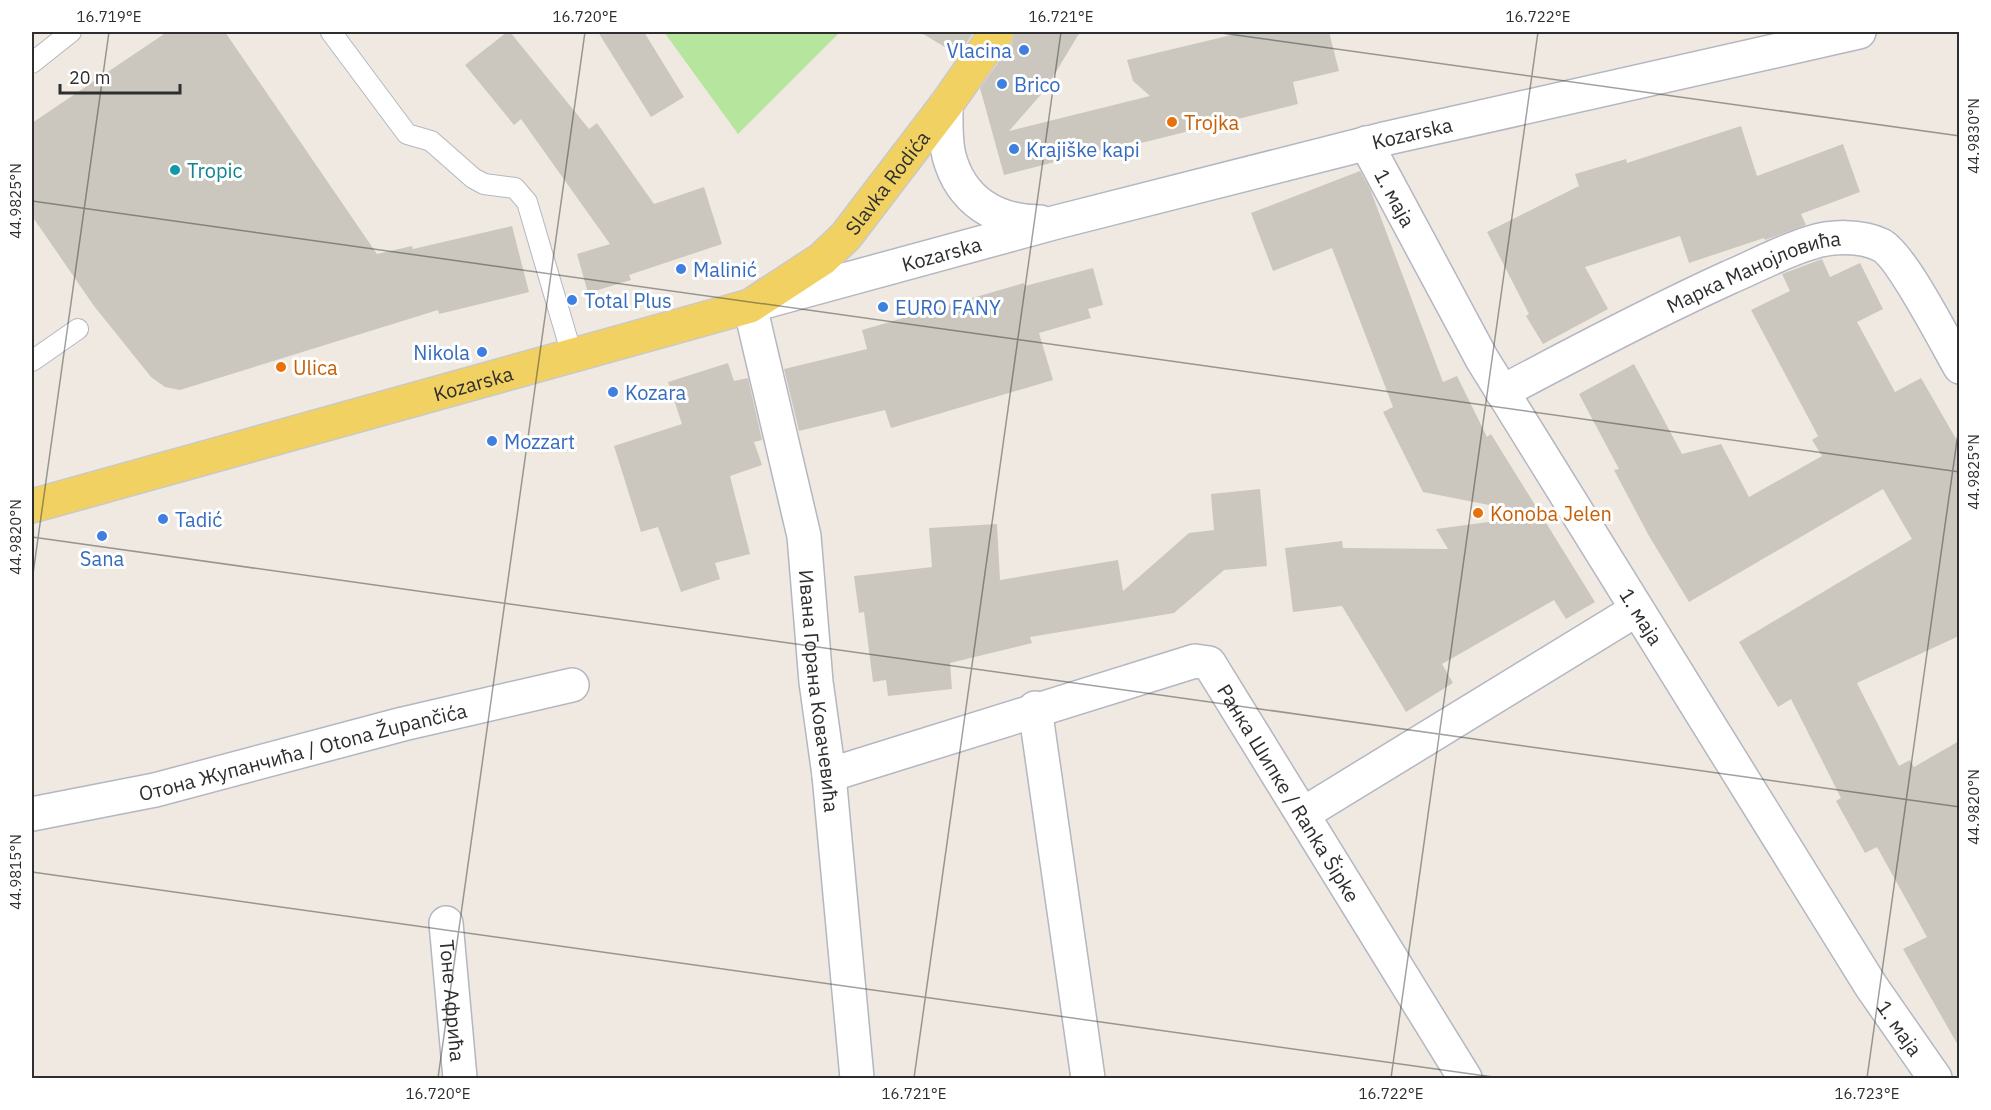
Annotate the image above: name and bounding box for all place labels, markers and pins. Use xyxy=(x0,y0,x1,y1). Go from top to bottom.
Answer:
place label: Vlacina xyxy=(947,37,1012,64)
marker: Vlacina xyxy=(1017,43,1031,57)
place label: Brico xyxy=(1014,71,1061,98)
marker: Brico xyxy=(995,77,1009,91)
place label: Trojka xyxy=(1184,109,1239,136)
marker: Trojka xyxy=(1165,115,1179,129)
place label: Krajiške kapi xyxy=(1026,136,1140,163)
marker: Krajiške kapi xyxy=(1007,142,1021,156)
place label: Tropic xyxy=(187,157,243,184)
marker: Tropic xyxy=(168,163,182,177)
place label: Malinić xyxy=(693,256,757,283)
marker: Malinić xyxy=(674,262,688,276)
place label: Total Plus xyxy=(584,287,672,314)
marker: Total Plus xyxy=(565,293,579,307)
place label: EURO FANY xyxy=(895,294,1001,321)
marker: EURO FANY xyxy=(876,300,890,314)
place label: Nikola xyxy=(413,339,470,366)
marker: Nikola xyxy=(475,345,489,359)
place label: Ulica xyxy=(293,354,338,381)
marker: Ulica xyxy=(274,360,288,374)
place label: Kozara xyxy=(625,379,687,406)
marker: Kozara xyxy=(606,385,620,399)
place label: Mozzart xyxy=(504,428,575,455)
marker: Mozzart xyxy=(485,434,499,448)
place label: Konoba Jelen xyxy=(1490,500,1612,527)
place label: Tadić xyxy=(175,506,222,533)
marker: Konoba Jelen xyxy=(1471,506,1485,520)
marker: Tadić xyxy=(156,512,170,526)
marker: Sana xyxy=(95,529,109,543)
place label: Sana xyxy=(80,545,124,572)

